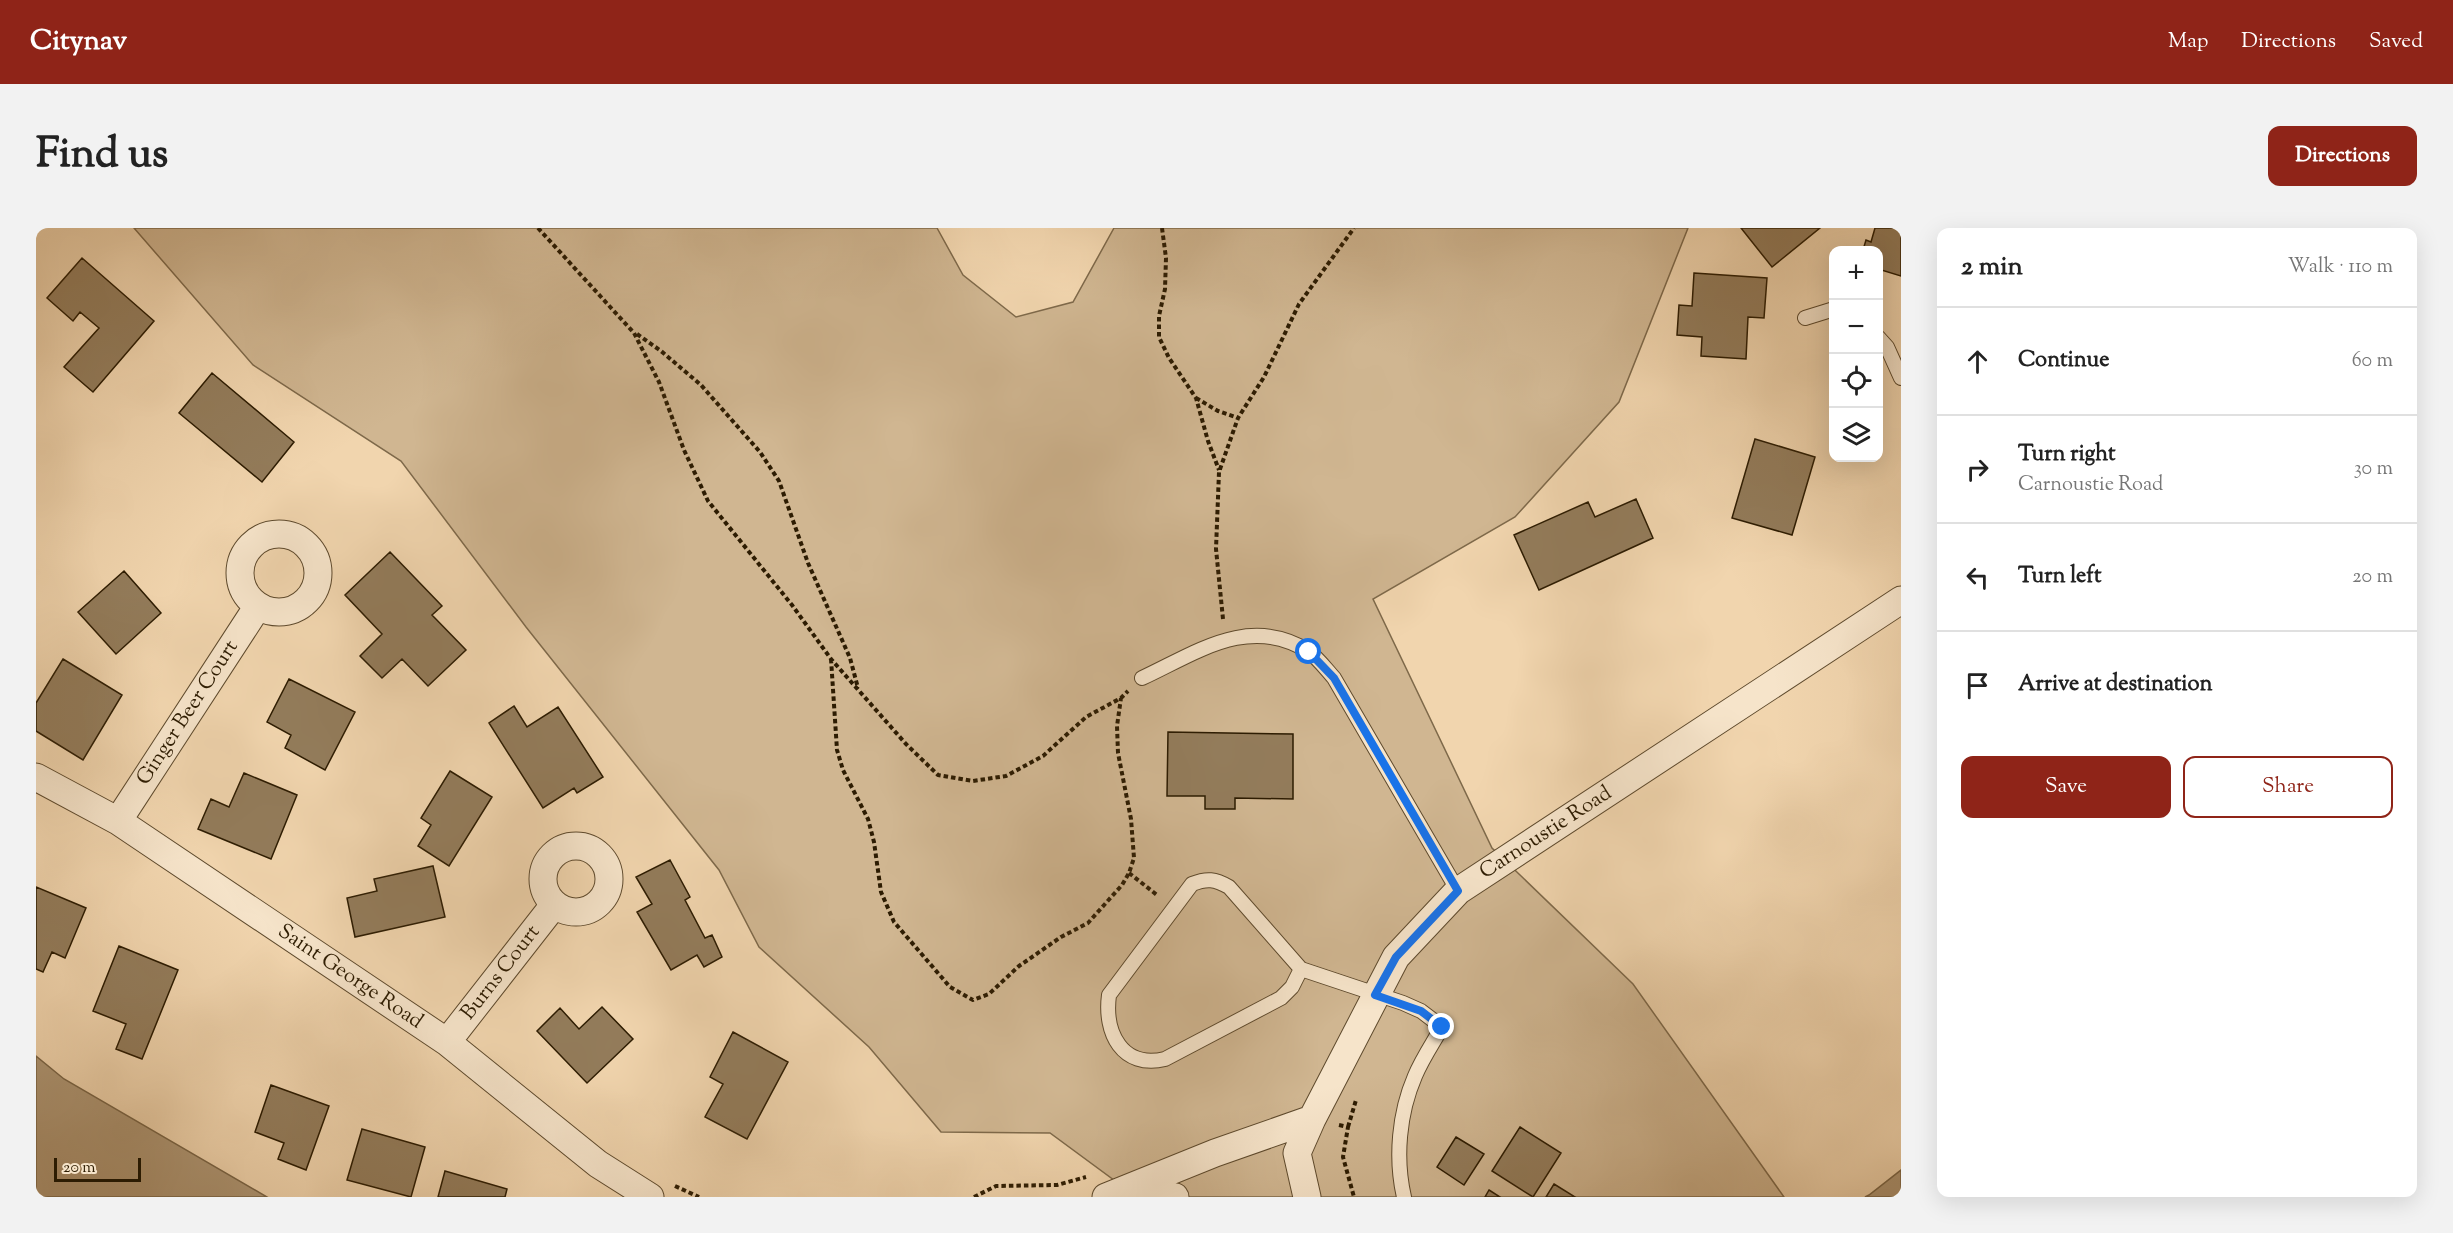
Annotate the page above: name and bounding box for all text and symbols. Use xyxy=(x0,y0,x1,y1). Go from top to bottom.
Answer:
text: Citynav xyxy=(30,22,127,62)
text: Map xyxy=(2168,27,2208,57)
text: Directions xyxy=(2241,27,2336,57)
text: Saved xyxy=(2369,27,2423,57)
text: Find us xyxy=(36,126,168,186)
button: Directions xyxy=(2268,126,2417,186)
map controls xyxy=(1829,246,1883,462)
button: + xyxy=(1829,246,1883,300)
text: 2 min xyxy=(1961,249,2023,286)
text: Walk · 110 m xyxy=(2288,253,2393,282)
button: − xyxy=(1829,300,1883,354)
icon: ahead xyxy=(1961,345,1994,378)
text: Continue xyxy=(2018,345,2109,377)
text: 60 m xyxy=(2352,347,2393,376)
button: locate xyxy=(1829,354,1883,408)
button: layers xyxy=(1829,408,1883,462)
text: Turn right xyxy=(2018,439,2115,471)
icon: right xyxy=(1961,453,1994,486)
text: 30 m xyxy=(2354,455,2393,484)
text: Carnoustie Road xyxy=(2018,471,2163,500)
icon: left xyxy=(1961,561,1994,594)
text: Turn left xyxy=(2018,561,2101,593)
text: 20 m xyxy=(2352,563,2393,592)
street label: Ginger Beer Court xyxy=(130,634,246,792)
route start xyxy=(1295,638,1321,664)
icon: arrive xyxy=(1961,669,1994,702)
text: Arrive at destination xyxy=(2018,669,2213,701)
button: Save xyxy=(1961,756,2171,818)
button: Share xyxy=(2183,756,2393,818)
street label: Carnoustie Road xyxy=(1474,779,1618,887)
street label: Saint George Road xyxy=(271,917,429,1037)
street label: Burns Court xyxy=(454,919,548,1027)
route end xyxy=(1428,1013,1454,1039)
scale bar xyxy=(54,1155,141,1182)
text: 20 m xyxy=(63,1157,96,1180)

